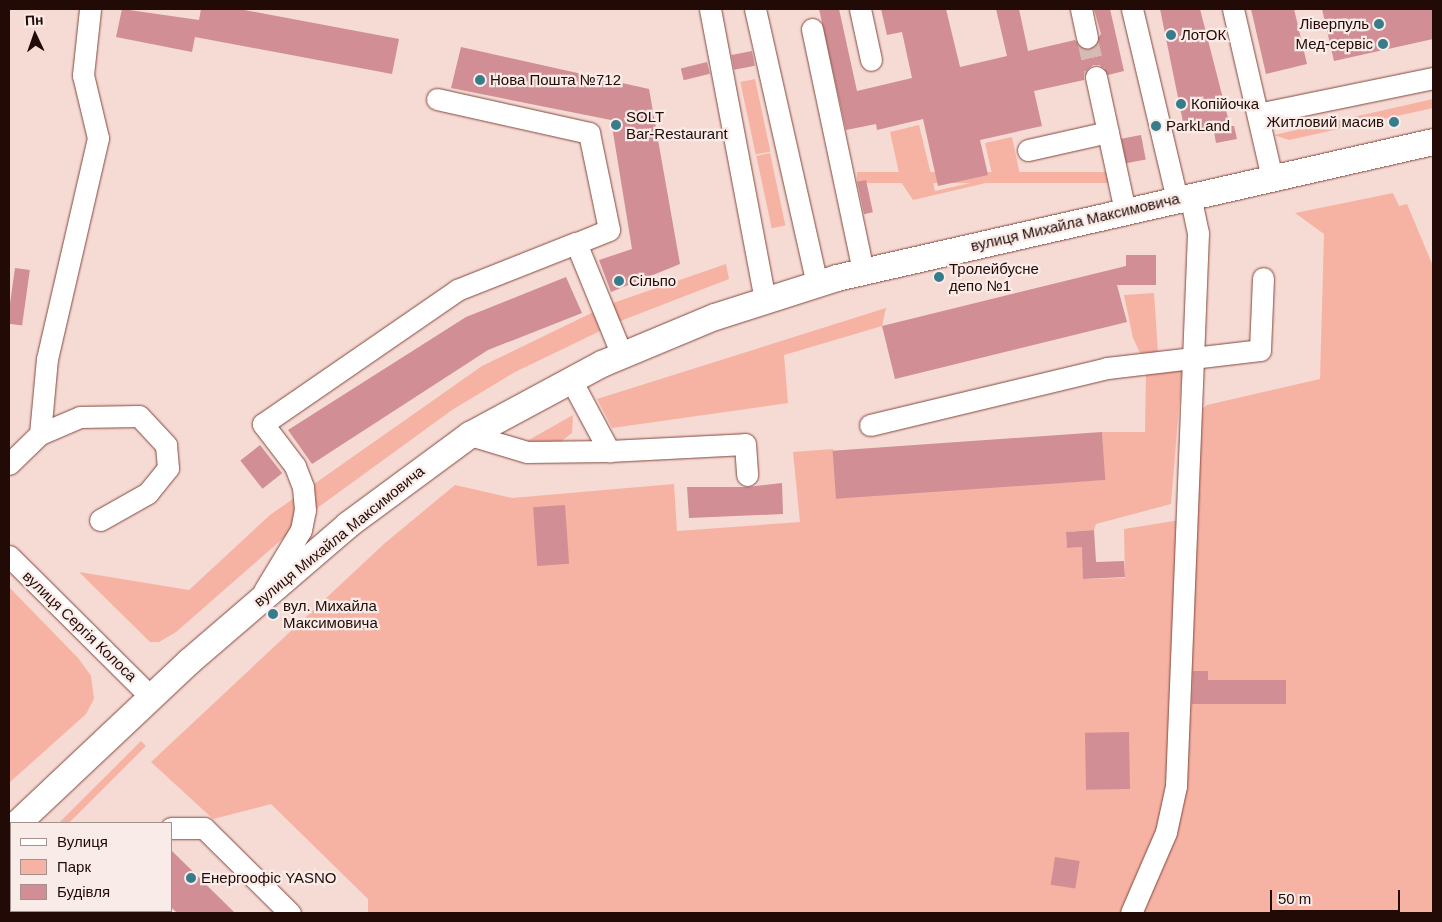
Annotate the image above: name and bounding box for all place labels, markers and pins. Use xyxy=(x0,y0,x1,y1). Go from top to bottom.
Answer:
place label: Ліверпуль xyxy=(1299,15,1369,33)
marker: Ліверпуль xyxy=(1373,18,1385,30)
place label: ЛотОК xyxy=(1181,26,1226,44)
marker: ЛотОК xyxy=(1165,29,1177,41)
place label: Мед-сервіс xyxy=(1296,35,1373,53)
marker: Мед-сервіс xyxy=(1377,38,1389,50)
place label: Нова Пошта №712 xyxy=(490,71,621,89)
marker: Нова Пошта №712 xyxy=(474,74,486,86)
place label: Копійочка xyxy=(1191,95,1259,113)
marker: Копійочка xyxy=(1175,98,1187,110)
place label: SOLT Bar-Restaurant xyxy=(626,107,728,142)
place label: Житловий масив xyxy=(1267,113,1384,131)
marker: Житловий масив xyxy=(1388,116,1400,128)
place label: ParkLand xyxy=(1166,117,1230,135)
marker: SOLT Bar-Restaurant xyxy=(610,119,622,131)
marker: ParkLand xyxy=(1150,120,1162,132)
place label: Тролейбусне депо №1 xyxy=(949,259,1039,294)
marker: Тролейбусне депо №1 xyxy=(933,271,945,283)
place label: Сільпо xyxy=(629,272,676,290)
marker: Сільпо xyxy=(613,275,625,287)
place label: вул. Михайла Максимовича xyxy=(283,596,378,631)
marker: вул. Михайла Максимовича xyxy=(267,608,279,620)
place label: Енергоофіс YASNO xyxy=(201,869,337,887)
marker: Енергоофіс YASNO xyxy=(185,872,197,884)

